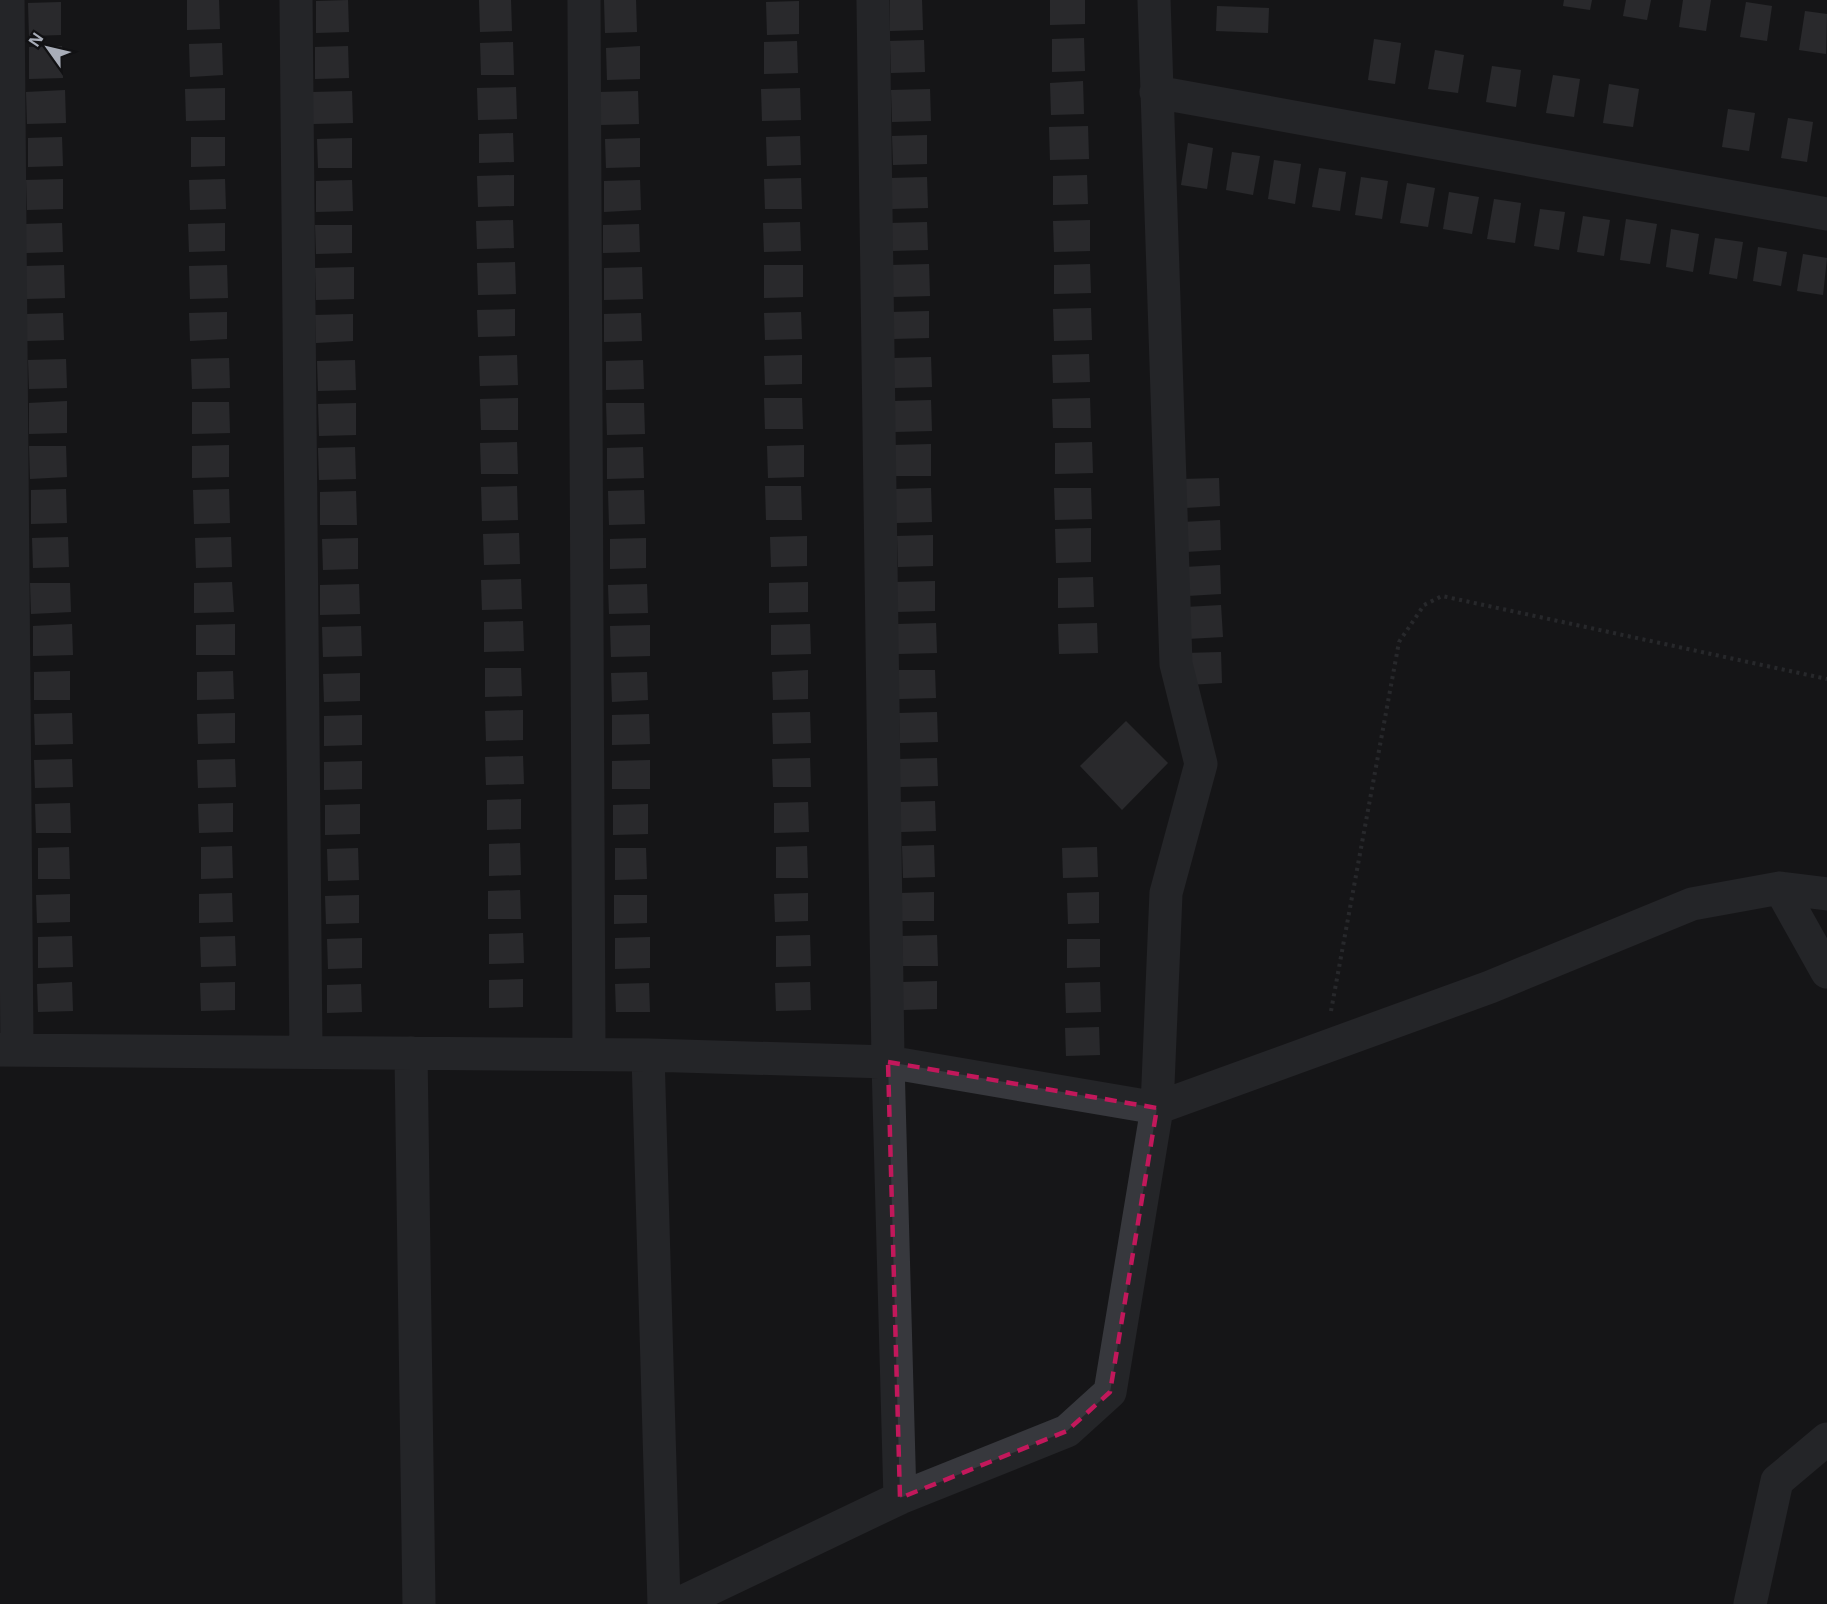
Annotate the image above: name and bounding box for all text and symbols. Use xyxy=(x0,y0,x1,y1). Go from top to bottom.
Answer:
north arrow xyxy=(18,18,78,78)
text: N xyxy=(23,28,48,51)

